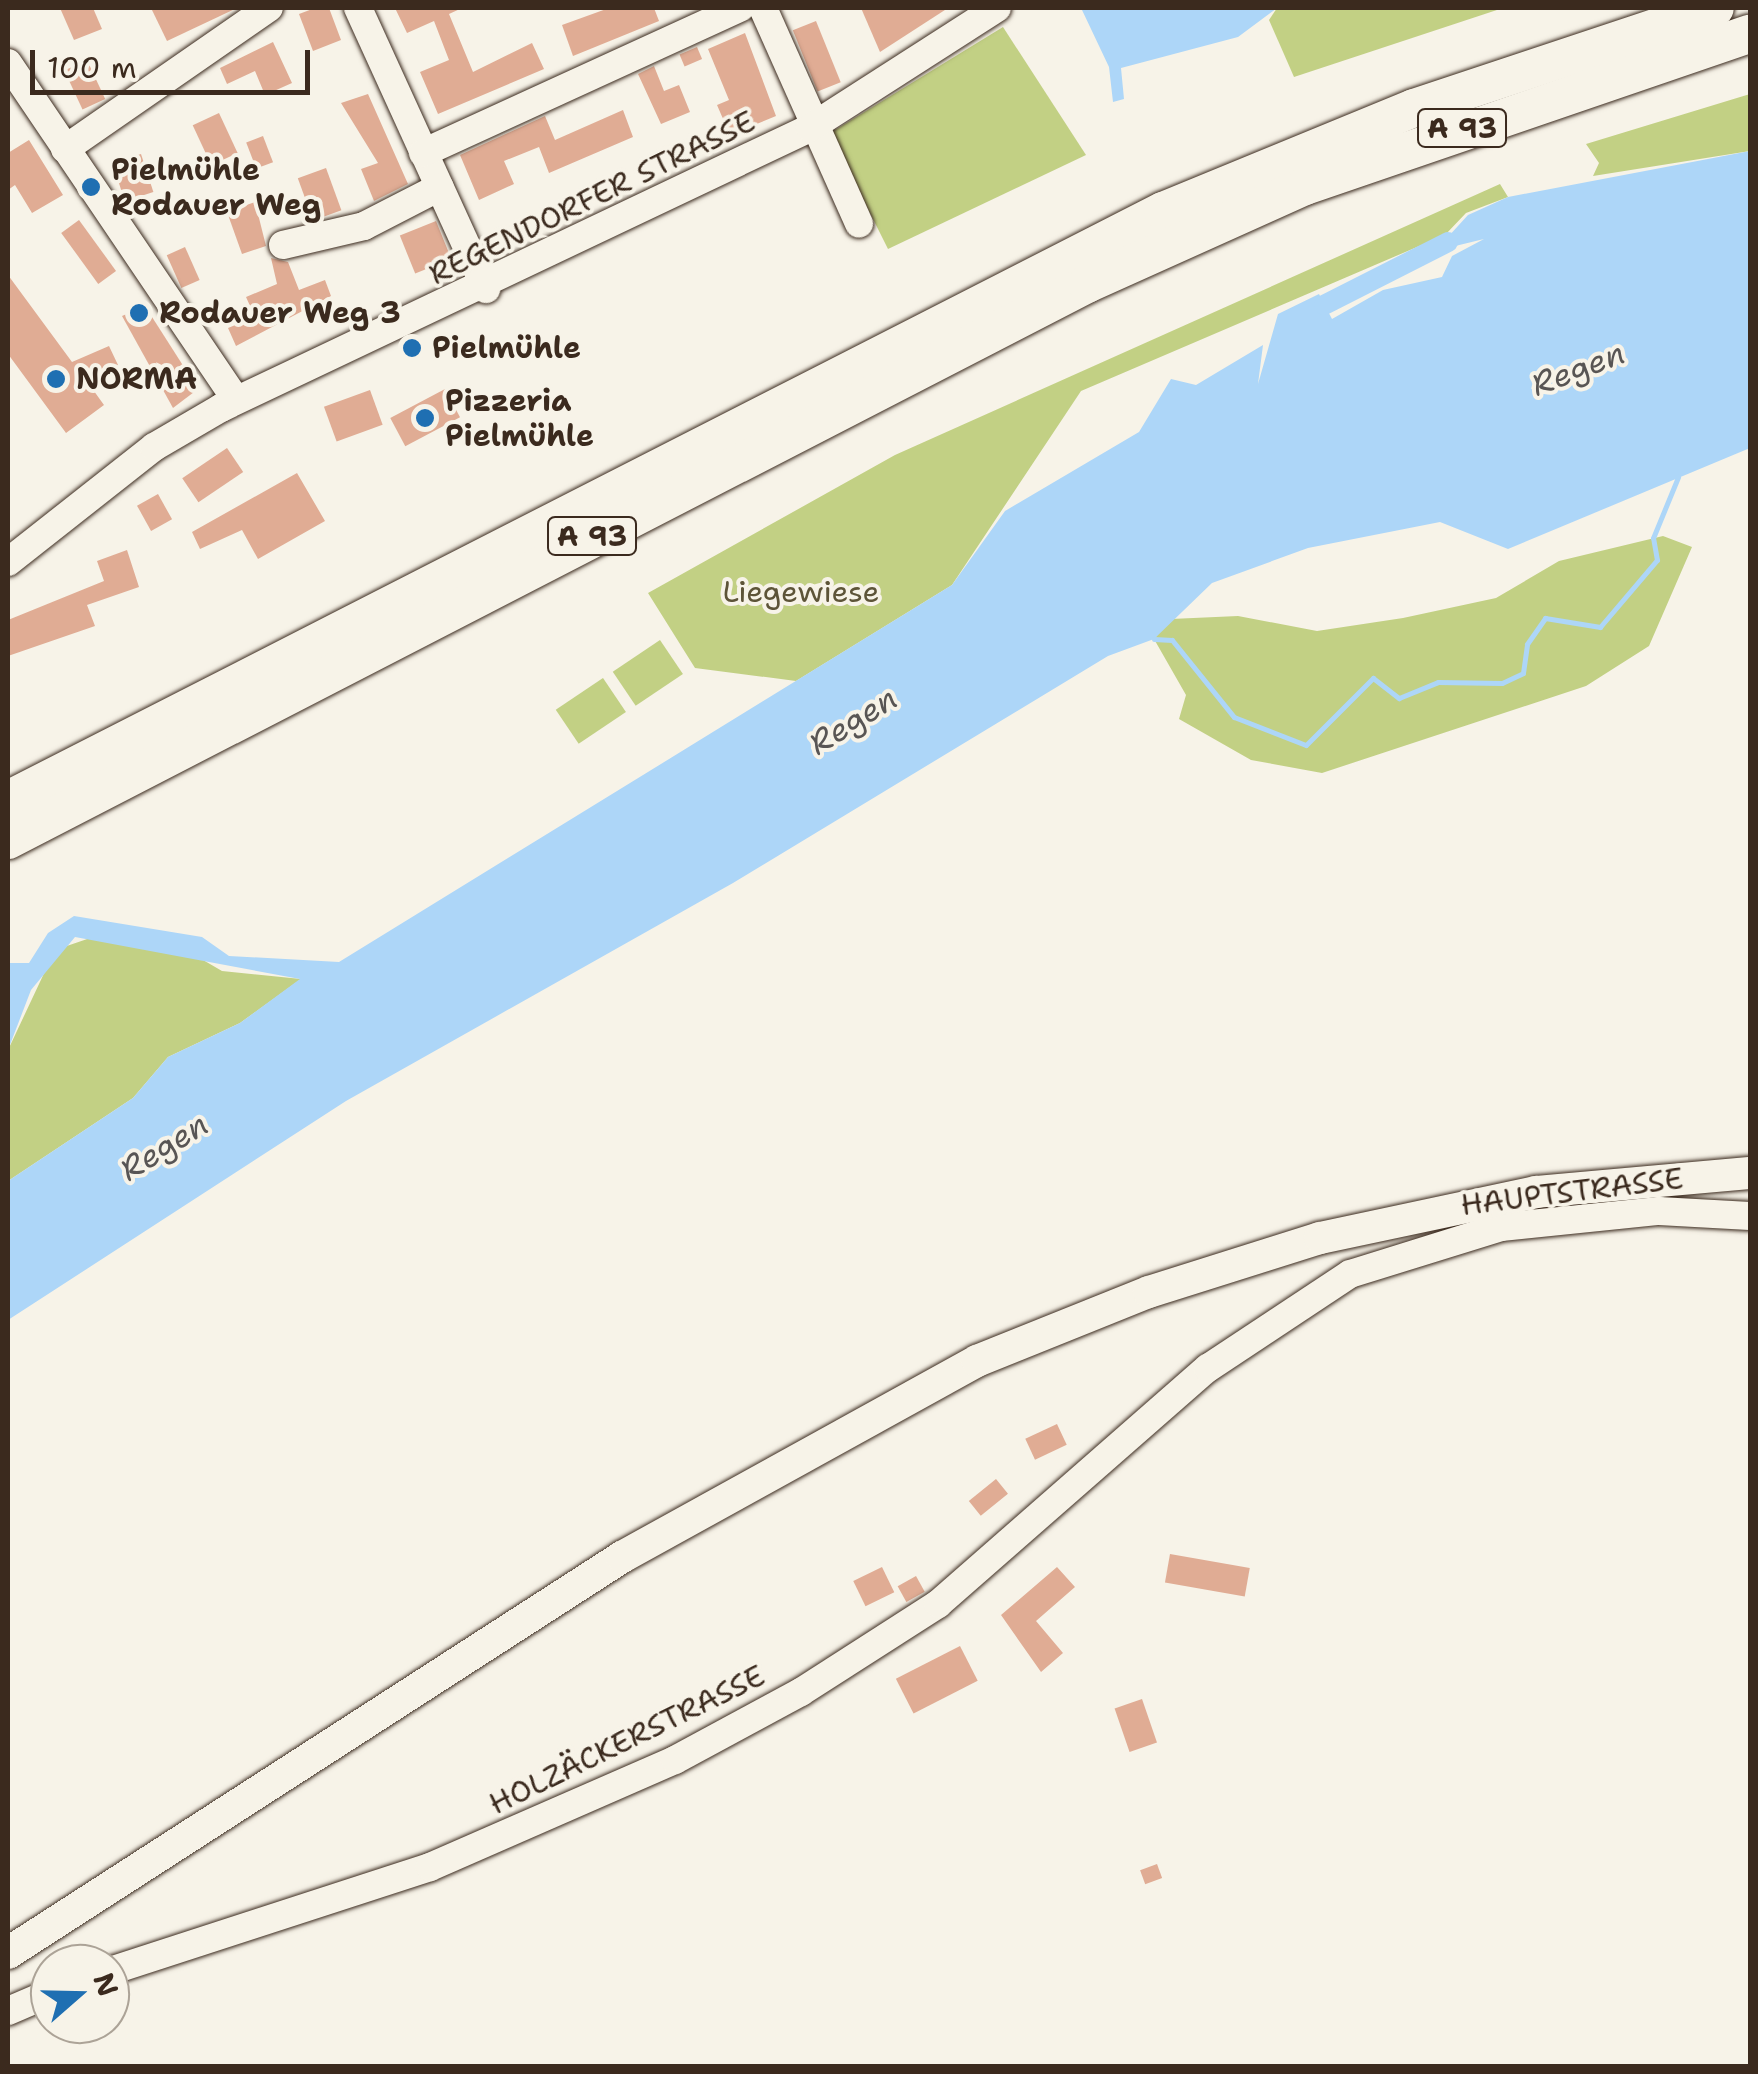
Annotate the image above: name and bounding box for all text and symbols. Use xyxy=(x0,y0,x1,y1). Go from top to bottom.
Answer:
scale bar xyxy=(35,30,315,92)
text: 100 m xyxy=(47,47,137,88)
street label: REGENDORFER STRASSE xyxy=(423,103,761,293)
road number: A 93 xyxy=(1417,105,1507,151)
place label: Pielmühle Rodauer Weg xyxy=(111,152,321,222)
marker: Pielmühle Rodauer Weg xyxy=(80,176,102,198)
place label: Rodauer Weg 3 xyxy=(159,295,401,331)
marker: Rodauer Weg 3 xyxy=(128,302,150,324)
place label: Pielmühle xyxy=(432,330,581,366)
water label: Regen xyxy=(1526,334,1630,404)
marker: Pielmühle xyxy=(401,337,423,359)
place label: NORMA xyxy=(76,361,197,397)
marker: NORMA xyxy=(45,368,67,390)
place label: Pizzeria Pielmühle xyxy=(445,383,594,454)
marker: Pizzeria Pielmühle xyxy=(414,407,436,429)
road number: A 93 xyxy=(547,513,637,559)
park label: Liegewiese xyxy=(723,574,879,610)
water label: Regen xyxy=(802,679,904,763)
water label: Regen xyxy=(113,1105,215,1189)
street label: HAUPTSTRASSE xyxy=(1459,1161,1685,1223)
street label: HOLZÄCKERSTRASSE xyxy=(483,1658,771,1822)
north arrow xyxy=(30,1944,130,2044)
text: N xyxy=(85,1968,128,2001)

